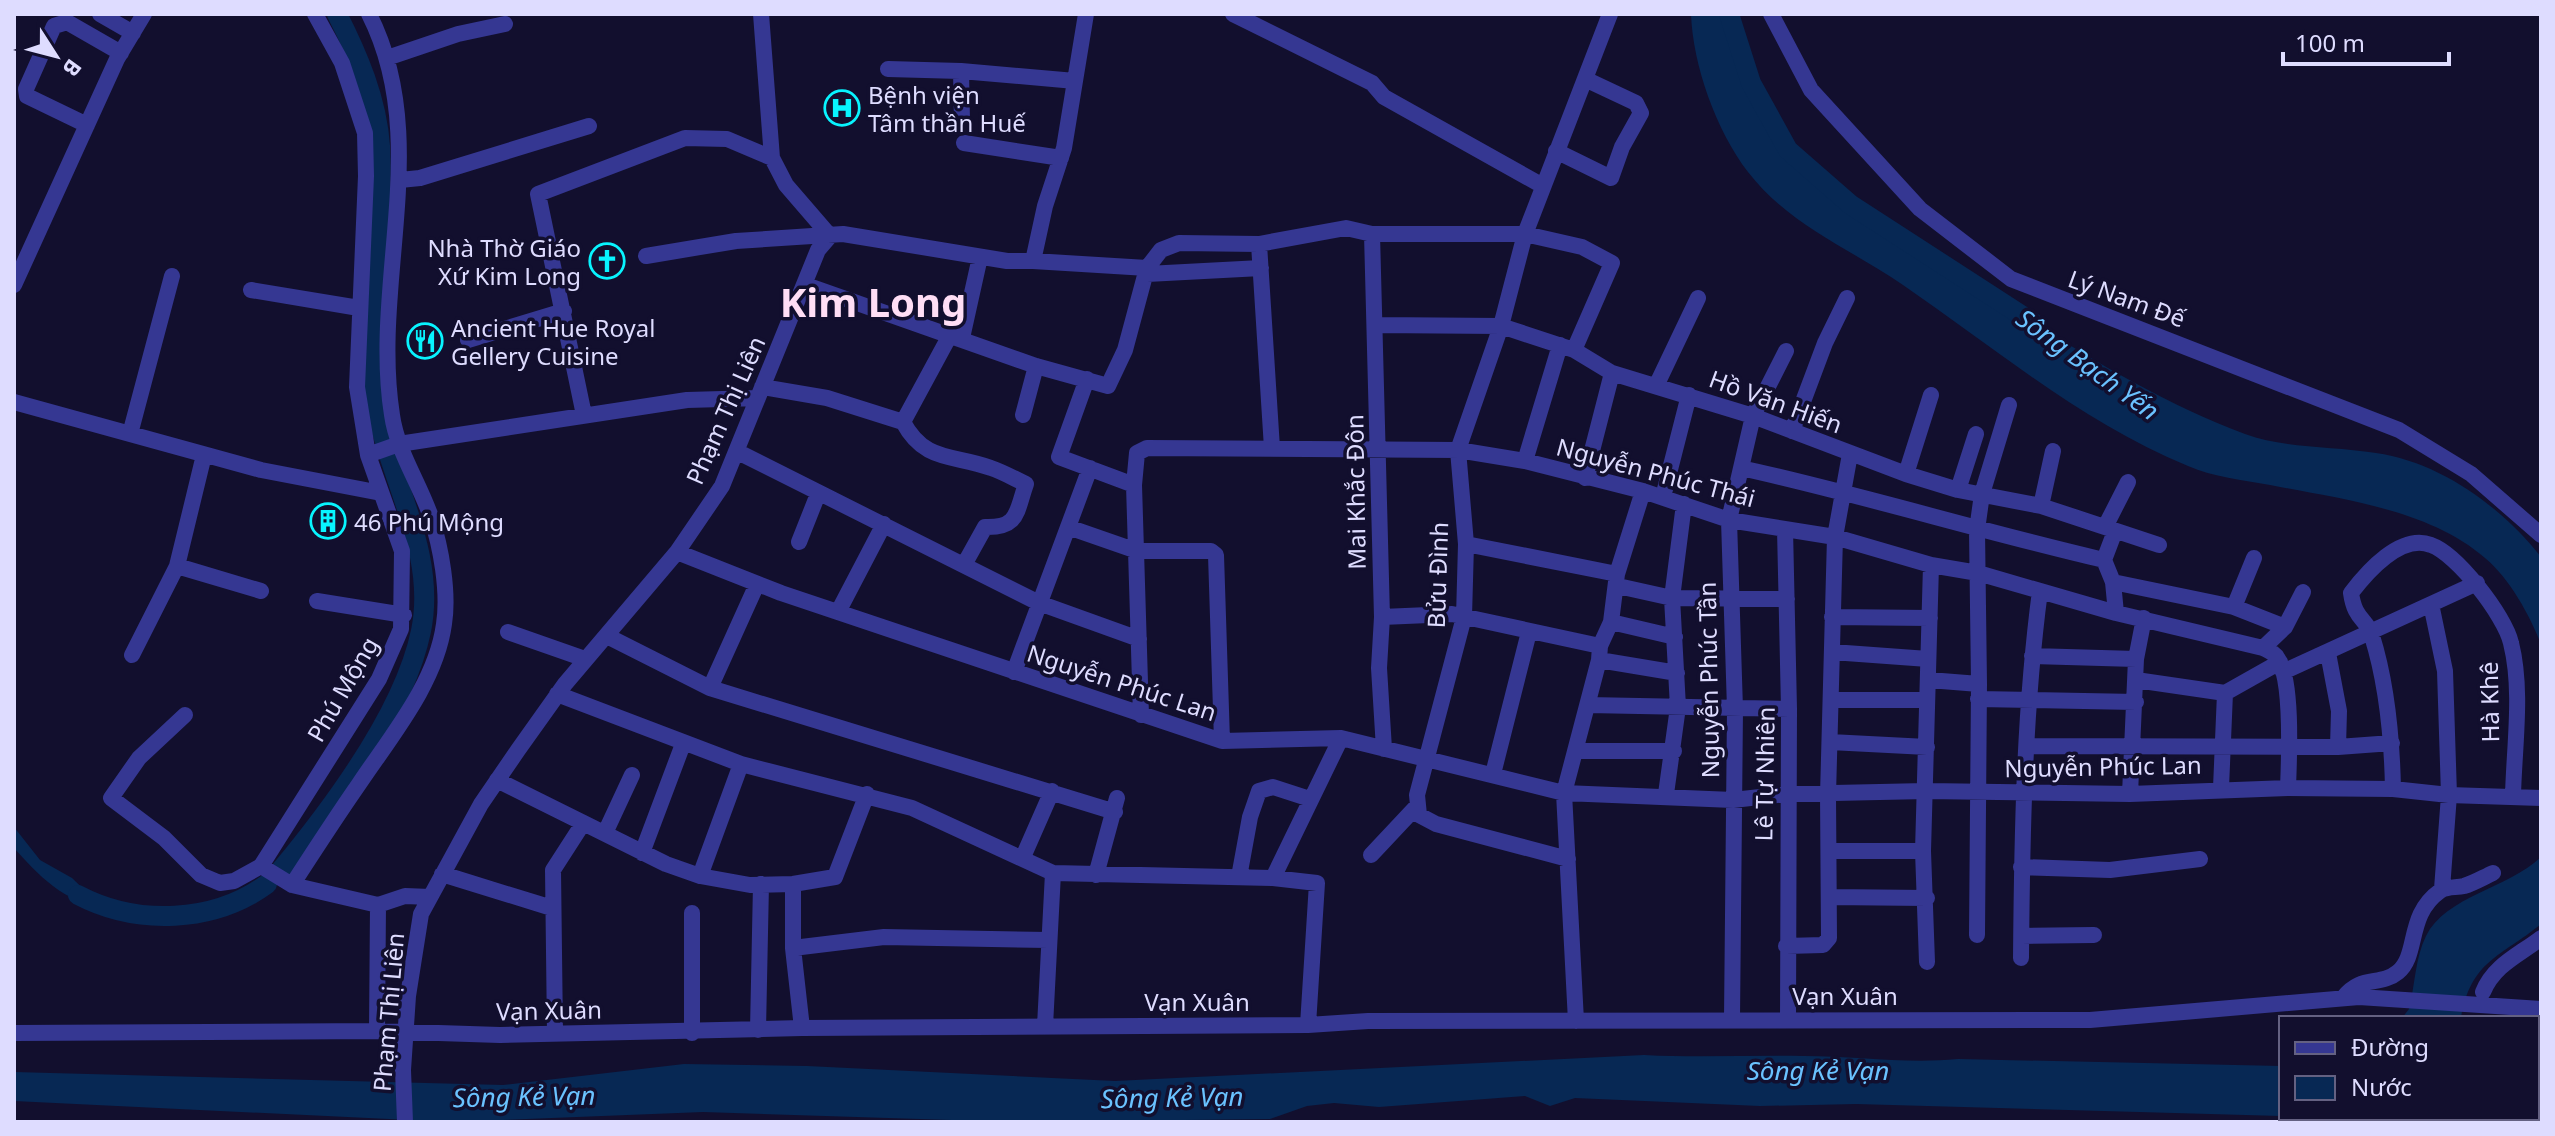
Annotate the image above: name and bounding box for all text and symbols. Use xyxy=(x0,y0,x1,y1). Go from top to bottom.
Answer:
north arrow xyxy=(16,16,96,96)
scale bar xyxy=(2283,16,2449,66)
text: 100 m xyxy=(2295,26,2365,59)
text: B xyxy=(57,54,89,83)
place label: Bệnh viện Tâm thần Huế xyxy=(868,78,1026,139)
hospital icon: Bệnh viện Tâm thần Huế xyxy=(823,89,861,127)
place label: Nhà Thờ Giáo Xứ Kim Long xyxy=(427,231,581,292)
church icon: Nhà Thờ Giáo Xứ Kim Long xyxy=(588,242,626,280)
street label: Lý Nam Đế xyxy=(2064,262,2191,335)
district label: Kim Long xyxy=(780,274,966,329)
water label: Sông Bạch Yến xyxy=(2009,300,2167,428)
place label: Ancient Hue Royal Gellery Cuisine xyxy=(451,311,655,372)
restaurant icon: Ancient Hue Royal Gellery Cuisine xyxy=(406,322,444,360)
street label: Phạm Thị Liên xyxy=(678,331,772,489)
street label: Hồ Văn Hiến xyxy=(1705,362,1847,440)
street label: Mai Khắc Đôn xyxy=(1337,414,1373,570)
street label: Nguyễn Phúc Thái xyxy=(1553,430,1759,514)
building icon: 46 Phú Mộng xyxy=(309,502,347,540)
place label: 46 Phú Mộng xyxy=(354,505,504,538)
street label: Bửu Đình xyxy=(1419,521,1455,629)
street label: Nguyễn Phúc Tần xyxy=(1690,582,1726,778)
street label: Phú Mộng xyxy=(299,630,385,748)
street label: Nguyễn Phúc Lan xyxy=(1023,636,1221,728)
street label: Hà Khê xyxy=(2472,661,2506,743)
street label: Lê Tự Nhiên xyxy=(1746,706,1782,842)
street label: Nguyễn Phúc Lan xyxy=(2004,748,2202,784)
street label: Phạm Thị Liên xyxy=(365,931,411,1093)
street label: Vạn Xuân xyxy=(1792,979,1898,1012)
street label: Vạn Xuân xyxy=(1144,985,1250,1018)
street label: Vạn Xuân xyxy=(496,993,602,1027)
legend xyxy=(2279,1016,2539,1120)
text: Đường xyxy=(2351,1030,2429,1063)
water label: Sông Kẻ Vạn xyxy=(1747,1052,1889,1088)
text: Nước xyxy=(2351,1070,2412,1103)
water label: Sông Kẻ Vạn xyxy=(452,1077,596,1115)
water label: Sông Kẻ Vạn xyxy=(1100,1078,1244,1116)

